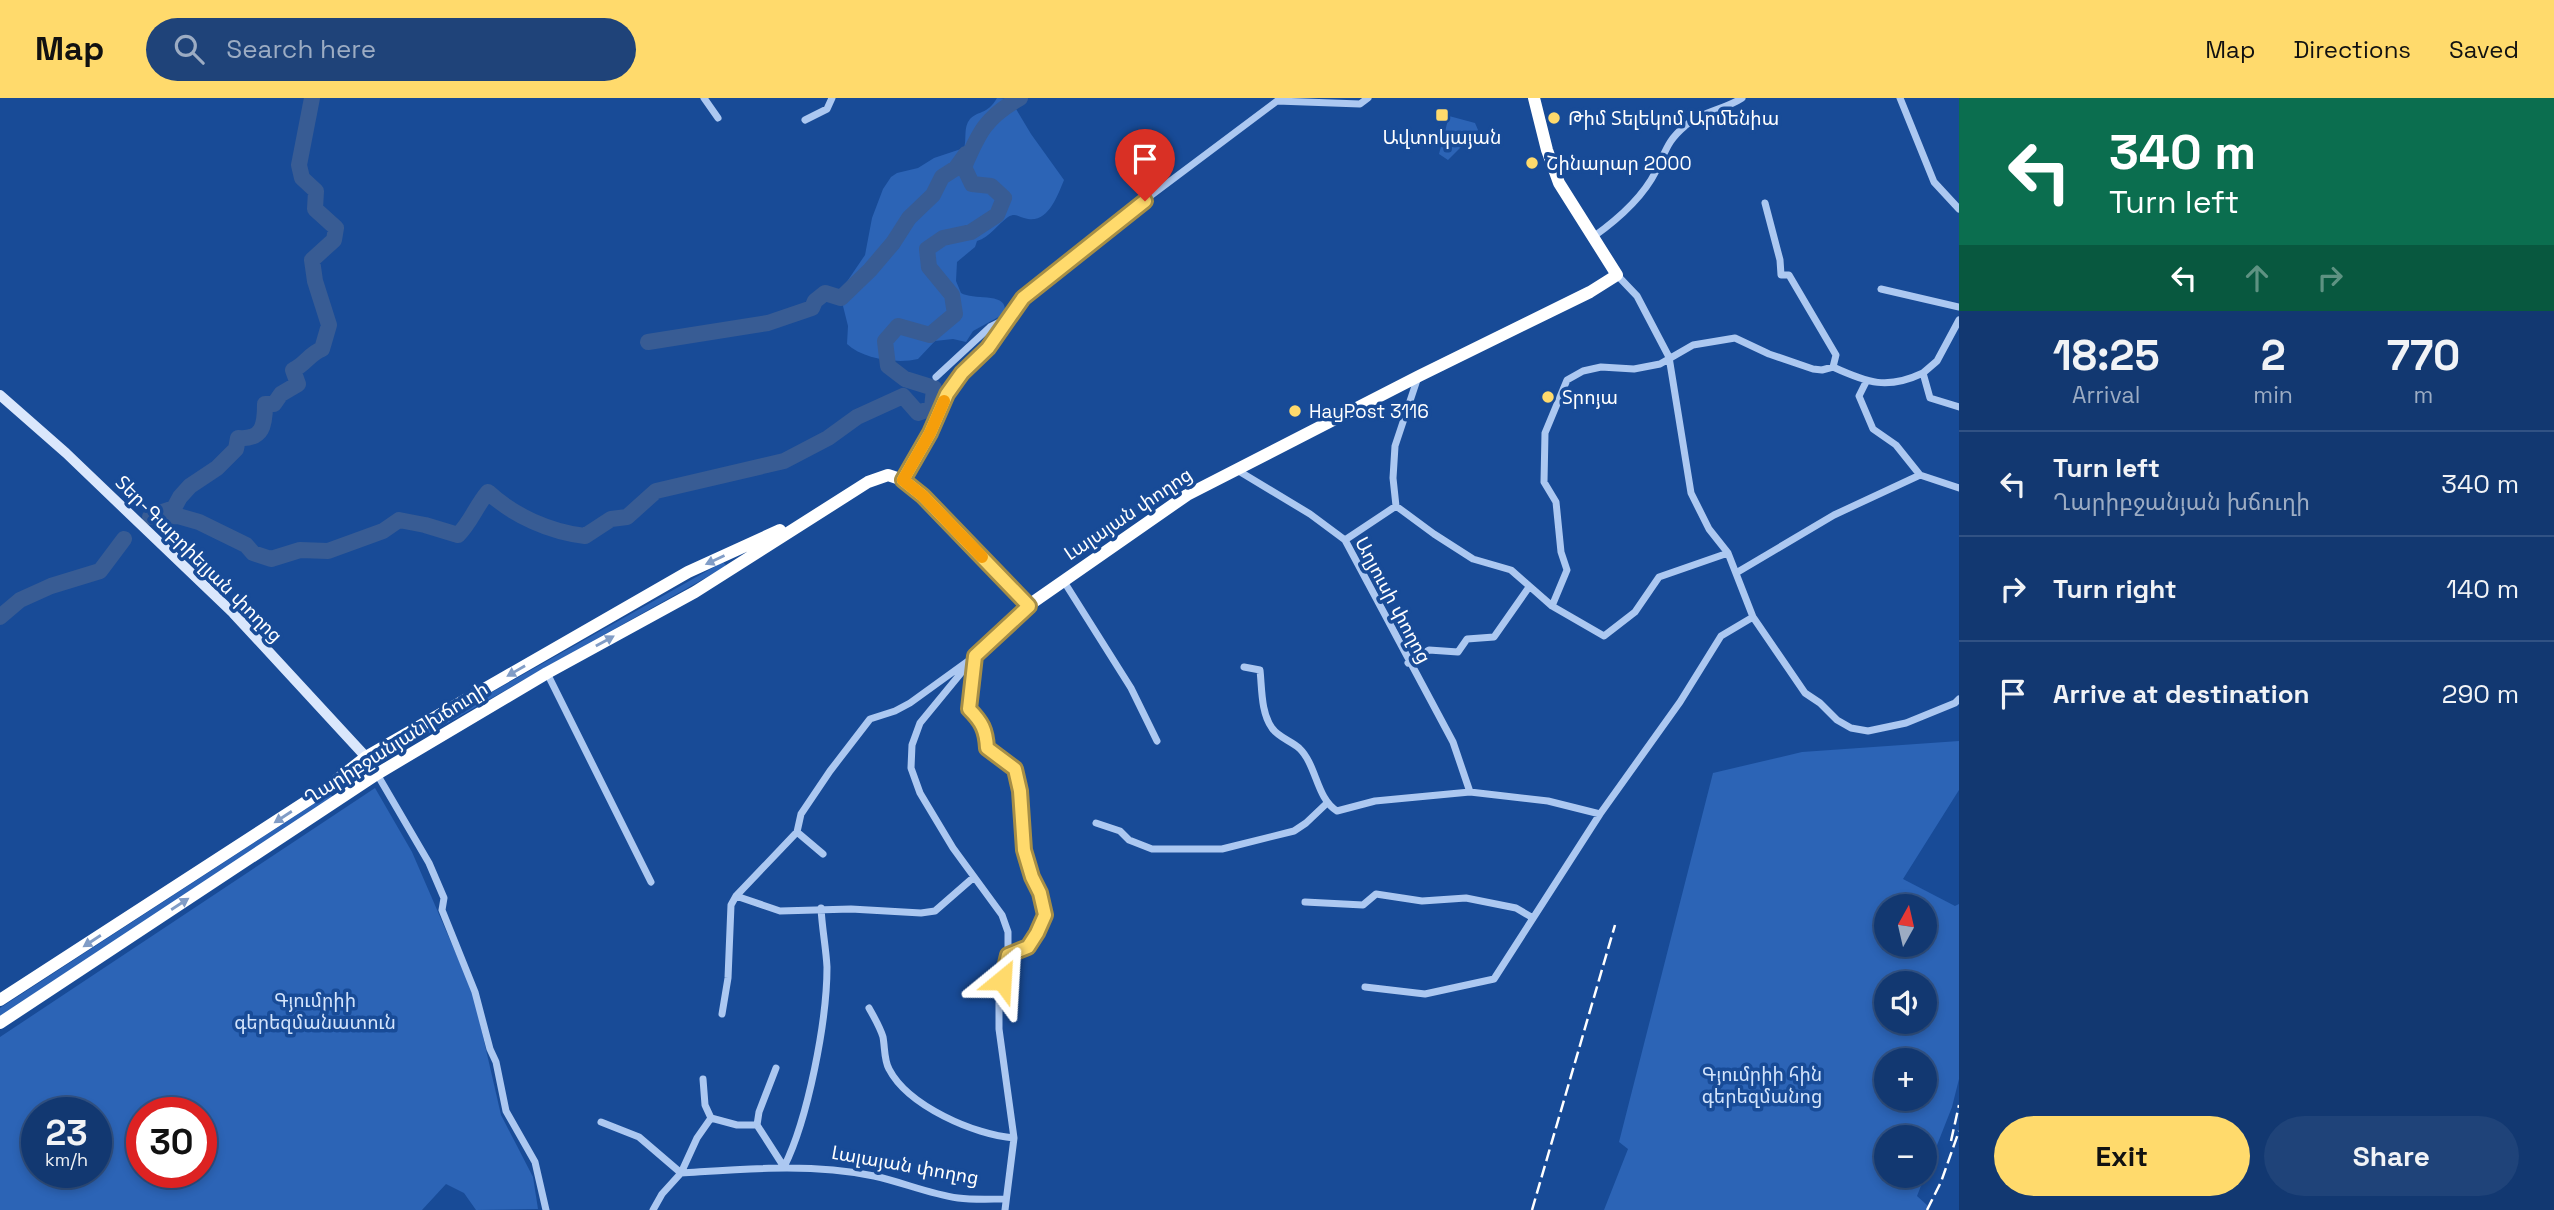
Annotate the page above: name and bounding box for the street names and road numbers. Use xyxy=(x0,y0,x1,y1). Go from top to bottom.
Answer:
street label: Լալայան փողոց xyxy=(1059,462,1197,566)
street label: Տեր-Գաբրիելյան փողոց xyxy=(110,470,288,648)
street label: Աղյուսի փողոց xyxy=(1349,532,1437,668)
street label: Ղարիբջանյան խճուղի xyxy=(299,676,493,810)
street label: Լալայան փողոց xyxy=(829,1140,981,1190)

